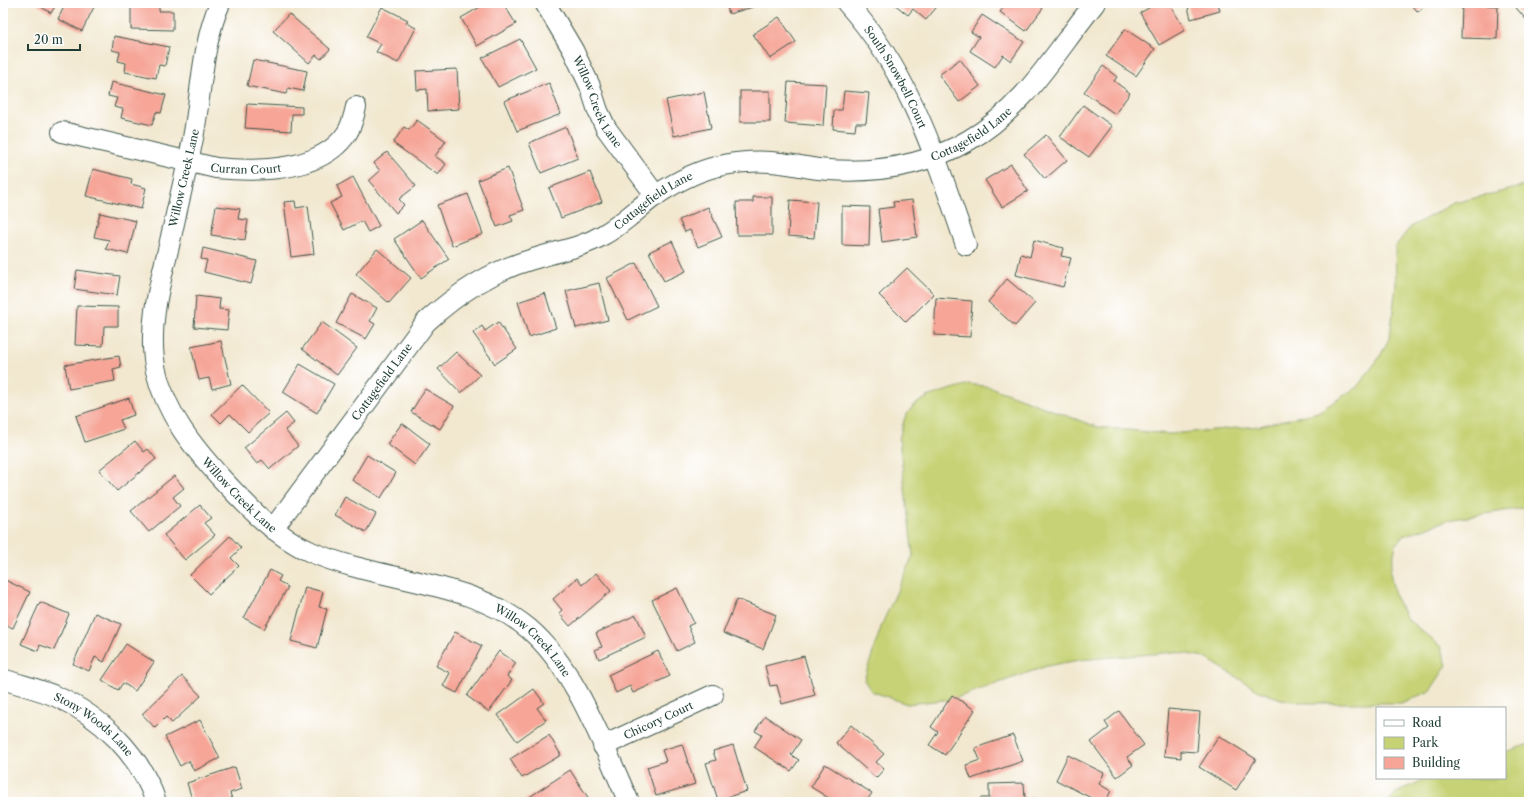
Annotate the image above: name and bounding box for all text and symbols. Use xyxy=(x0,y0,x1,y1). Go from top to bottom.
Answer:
street label: South Snowbell Court xyxy=(861,23,930,131)
scale bar xyxy=(28,26,80,52)
text: 20 m xyxy=(34,32,63,47)
street label: Willow Creek Lane xyxy=(569,52,625,150)
street label: Cottagefield Lane xyxy=(929,104,1015,164)
street label: Willow Creek Lane xyxy=(166,127,202,229)
street label: Curran Court xyxy=(209,160,282,177)
street label: Cottagefield Lane xyxy=(611,169,695,233)
street label: Cottagefield Lane xyxy=(349,340,415,423)
street label: Willow Creek Lane xyxy=(198,453,279,536)
street label: Willow Creek Lane xyxy=(492,601,574,679)
street label: Stony Woods Lane xyxy=(52,689,136,759)
street label: Chicory Court xyxy=(621,698,695,743)
legend xyxy=(1376,707,1506,779)
text: Road xyxy=(1412,715,1442,730)
text: Park xyxy=(1412,735,1439,750)
text: Building xyxy=(1412,755,1460,770)

